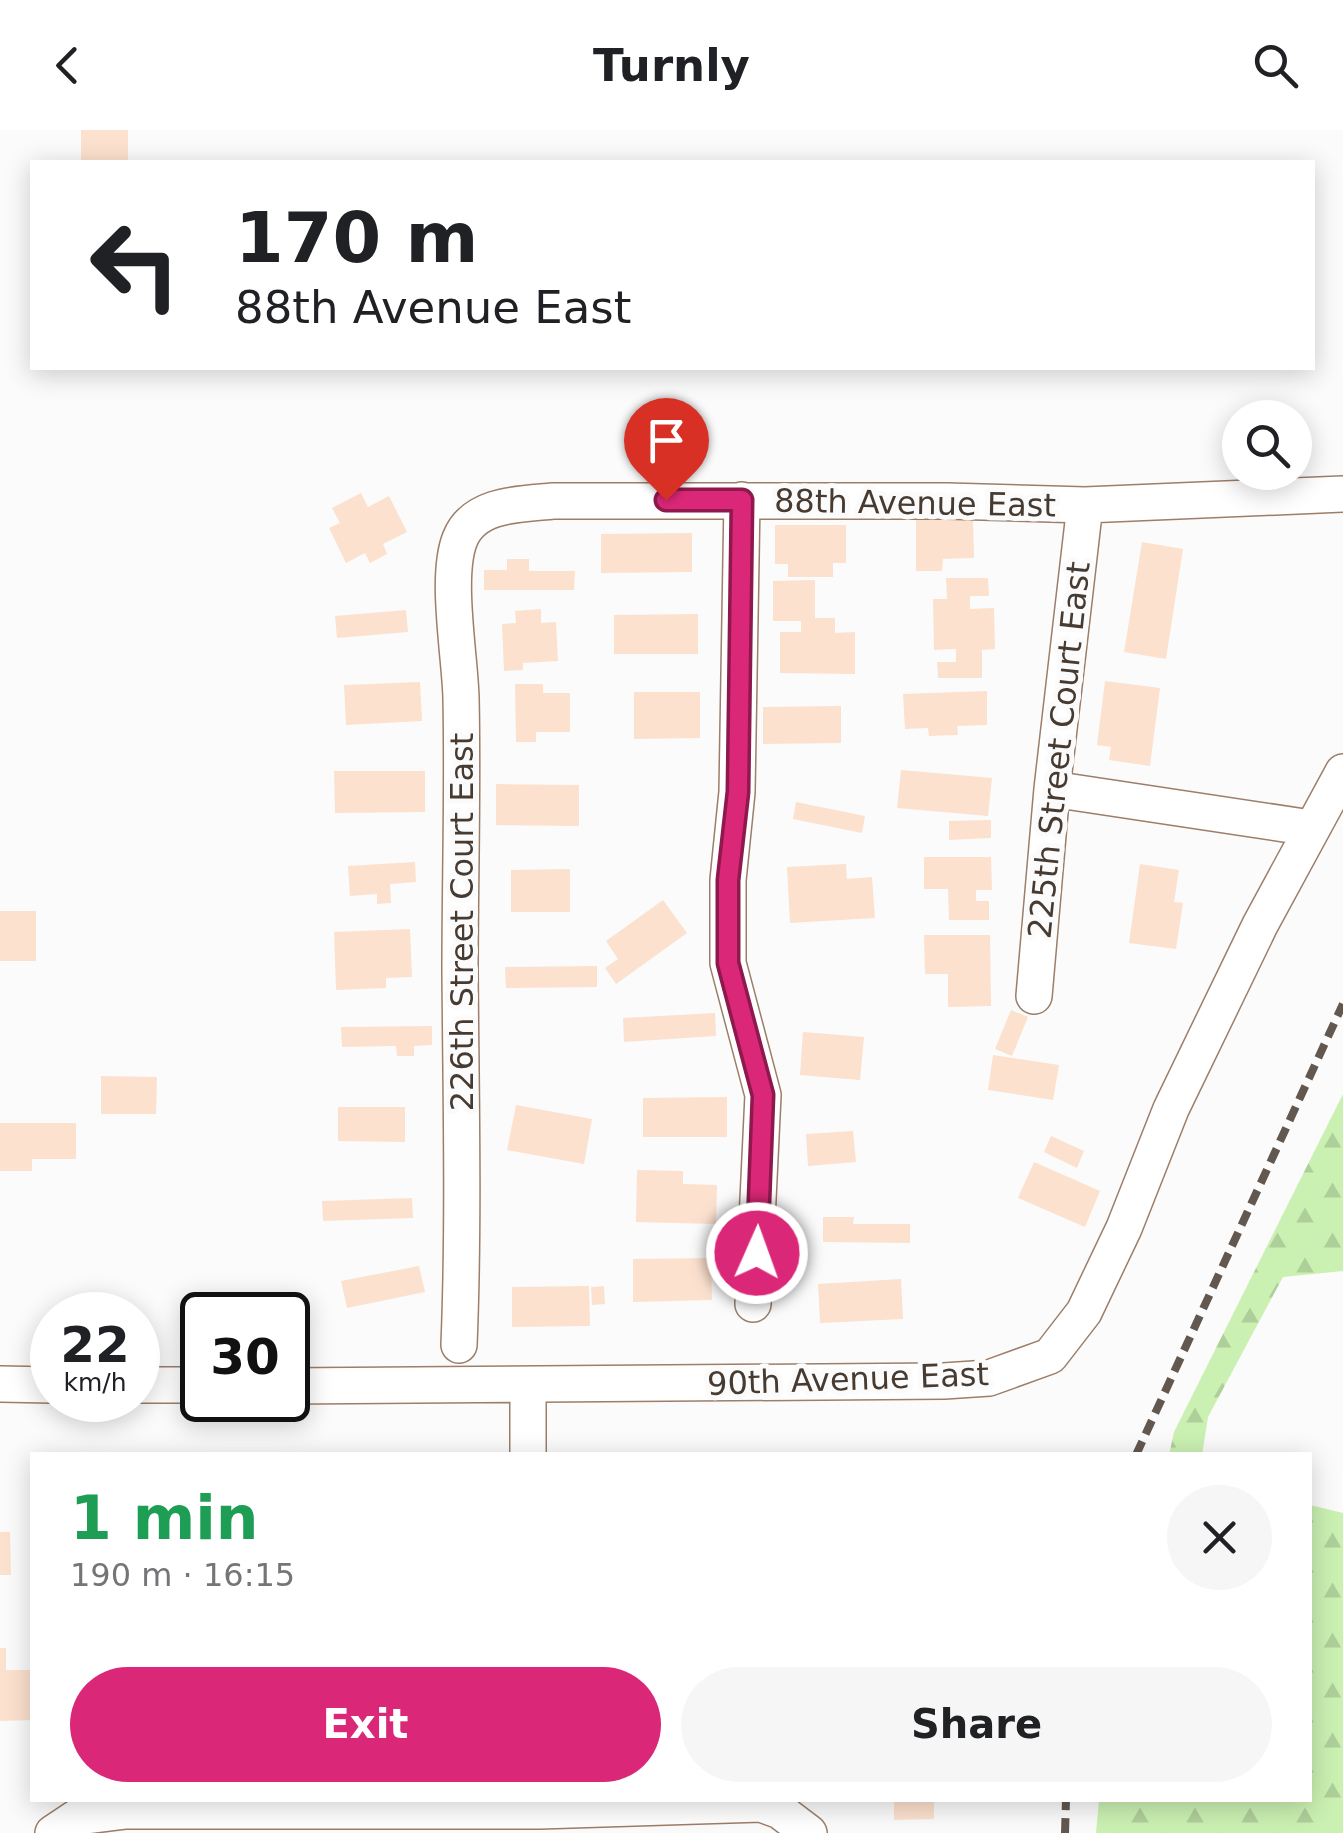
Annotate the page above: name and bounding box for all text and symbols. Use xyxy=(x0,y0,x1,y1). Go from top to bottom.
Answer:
icon: back xyxy=(40,38,95,93)
icon: search xyxy=(1248,38,1303,93)
text: Turnly xyxy=(593,39,750,92)
text: 170 m xyxy=(235,197,478,279)
icon: left xyxy=(70,200,200,330)
text: 88th Avenue East xyxy=(235,281,631,334)
pin xyxy=(624,398,709,501)
map controls xyxy=(1222,400,1312,490)
button: search xyxy=(1222,400,1312,490)
icon: arrive xyxy=(639,413,694,468)
street label: 88th Avenue East xyxy=(774,482,1056,524)
street label: 225th Street Court East xyxy=(1020,560,1098,940)
street label: 226th Street Court East xyxy=(443,733,481,1111)
position arrow xyxy=(705,1201,809,1305)
speed limit sign: 30 xyxy=(180,1292,310,1422)
text: 22 xyxy=(60,1316,130,1374)
street label: 90th Avenue East xyxy=(707,1355,989,1403)
text: km/h xyxy=(63,1368,127,1397)
text: 1 min xyxy=(70,1483,258,1553)
button: close xyxy=(1167,1485,1272,1590)
text: 190 m · 16:15 xyxy=(70,1556,295,1594)
button: Exit xyxy=(70,1667,661,1782)
button: Share xyxy=(681,1667,1272,1782)

